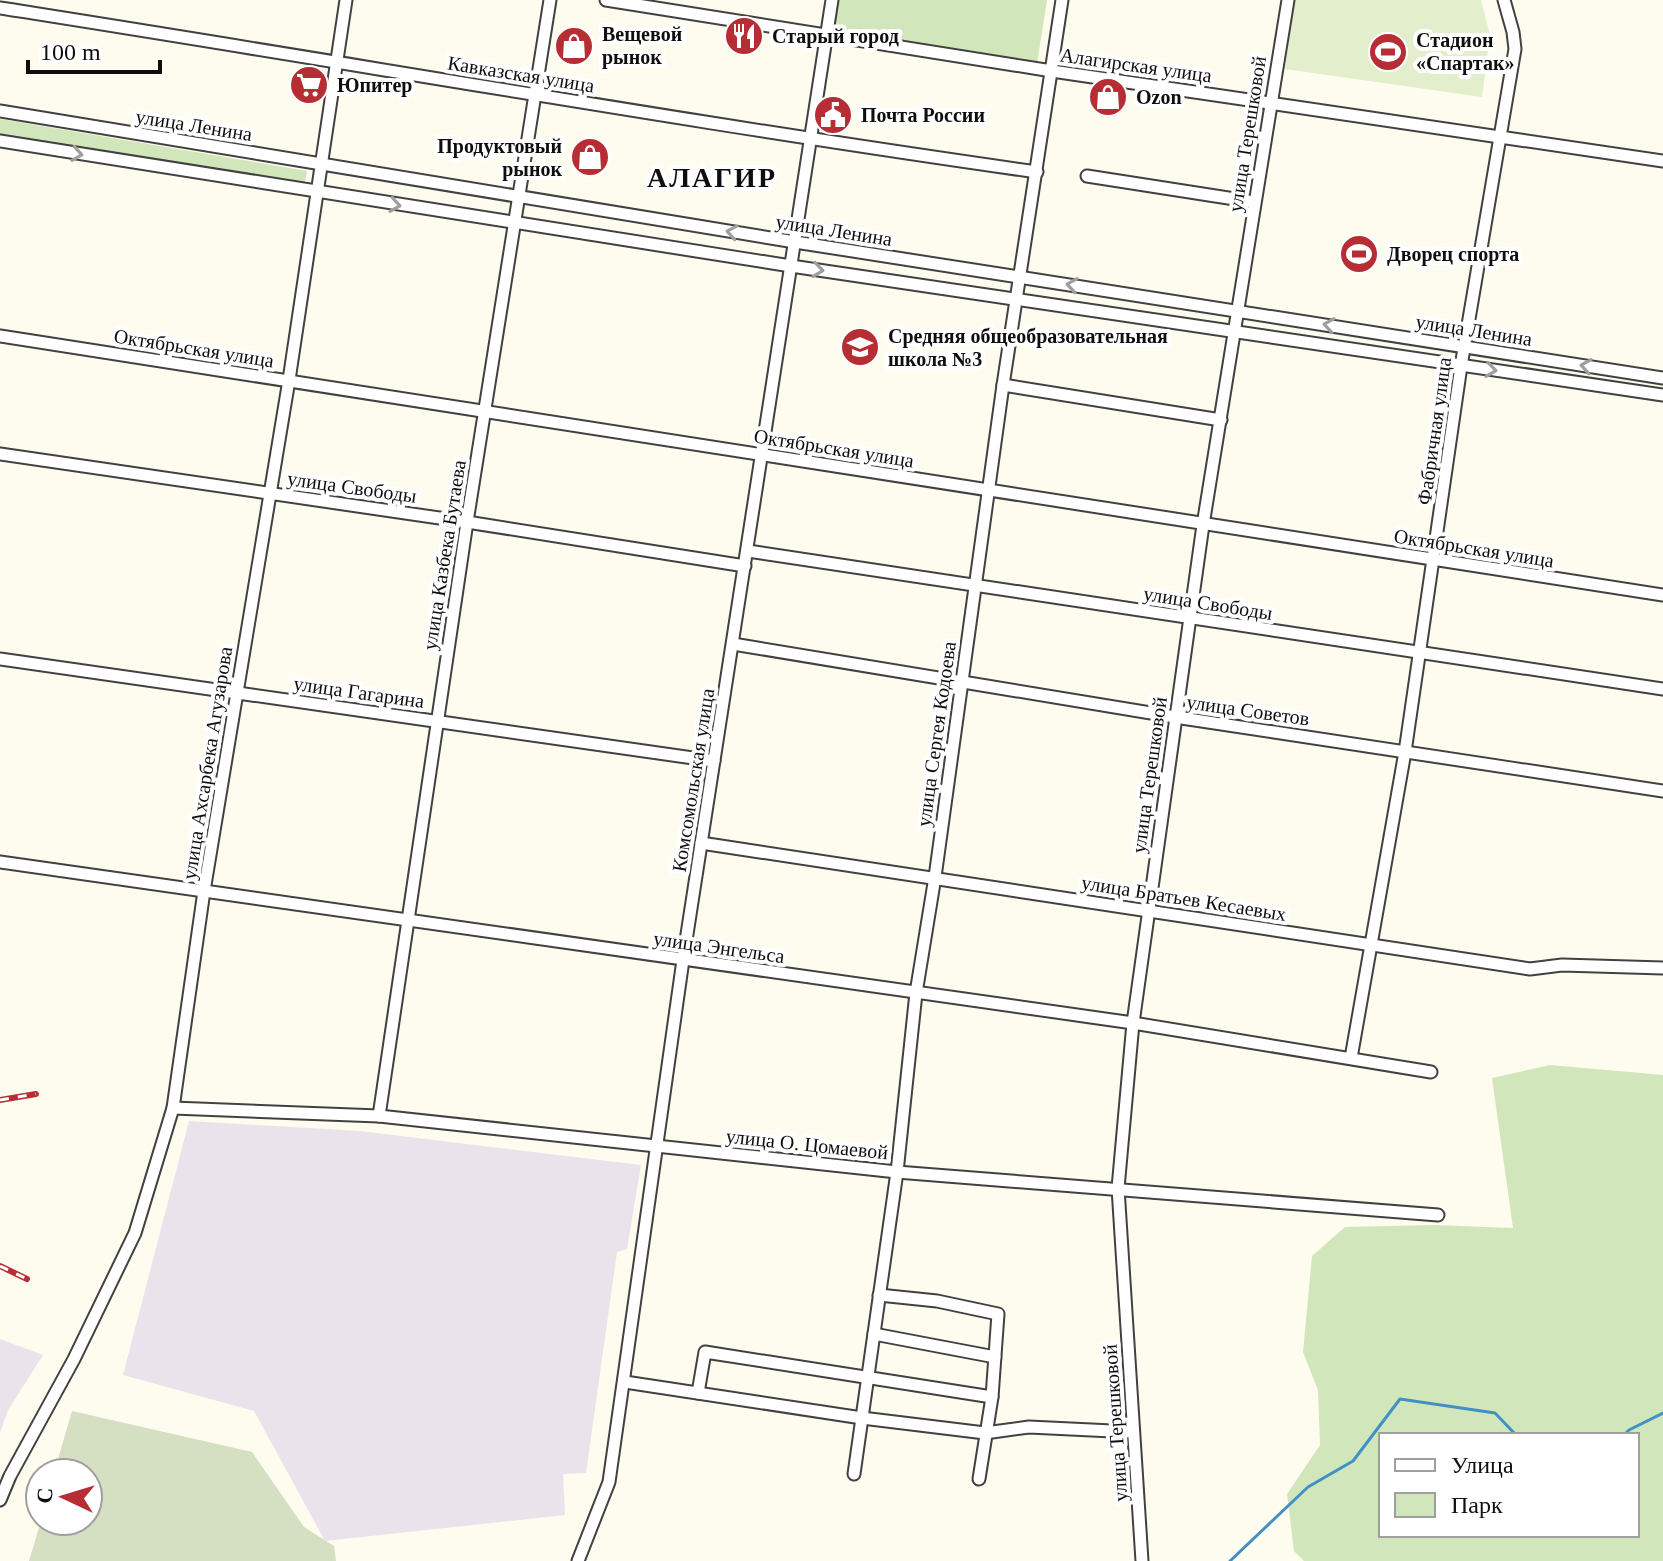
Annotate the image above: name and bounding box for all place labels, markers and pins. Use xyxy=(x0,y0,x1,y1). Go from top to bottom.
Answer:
restaurant icon: Старый город xyxy=(723,15,765,57)
place label: Вещевой рынок xyxy=(602,23,682,69)
shop icon: Вещевой рынок xyxy=(553,25,595,67)
place label: Старый город xyxy=(772,25,899,48)
place label: Стадион «Спартак» xyxy=(1416,29,1514,75)
sports icon: Стадион «Спартак» xyxy=(1367,31,1409,73)
supermarket icon: Юпитер xyxy=(288,64,330,106)
place label: Юпитер xyxy=(337,74,412,97)
shop icon: Ozon xyxy=(1087,76,1129,118)
place label: Ozon xyxy=(1136,86,1182,108)
public building icon: Почта России xyxy=(812,94,854,136)
place label: Почта России xyxy=(861,104,985,126)
place label: Продуктовый рынок xyxy=(437,135,562,181)
shop icon: Продуктовый рынок xyxy=(569,136,611,178)
sports icon: Дворец спорта xyxy=(1338,233,1380,275)
place label: Дворец спорта xyxy=(1387,243,1519,266)
place label: Средняя общеобразовательная школа №3 xyxy=(888,325,1168,370)
school or university icon: Средняя общеобразовательная школа №3 xyxy=(839,326,881,368)

